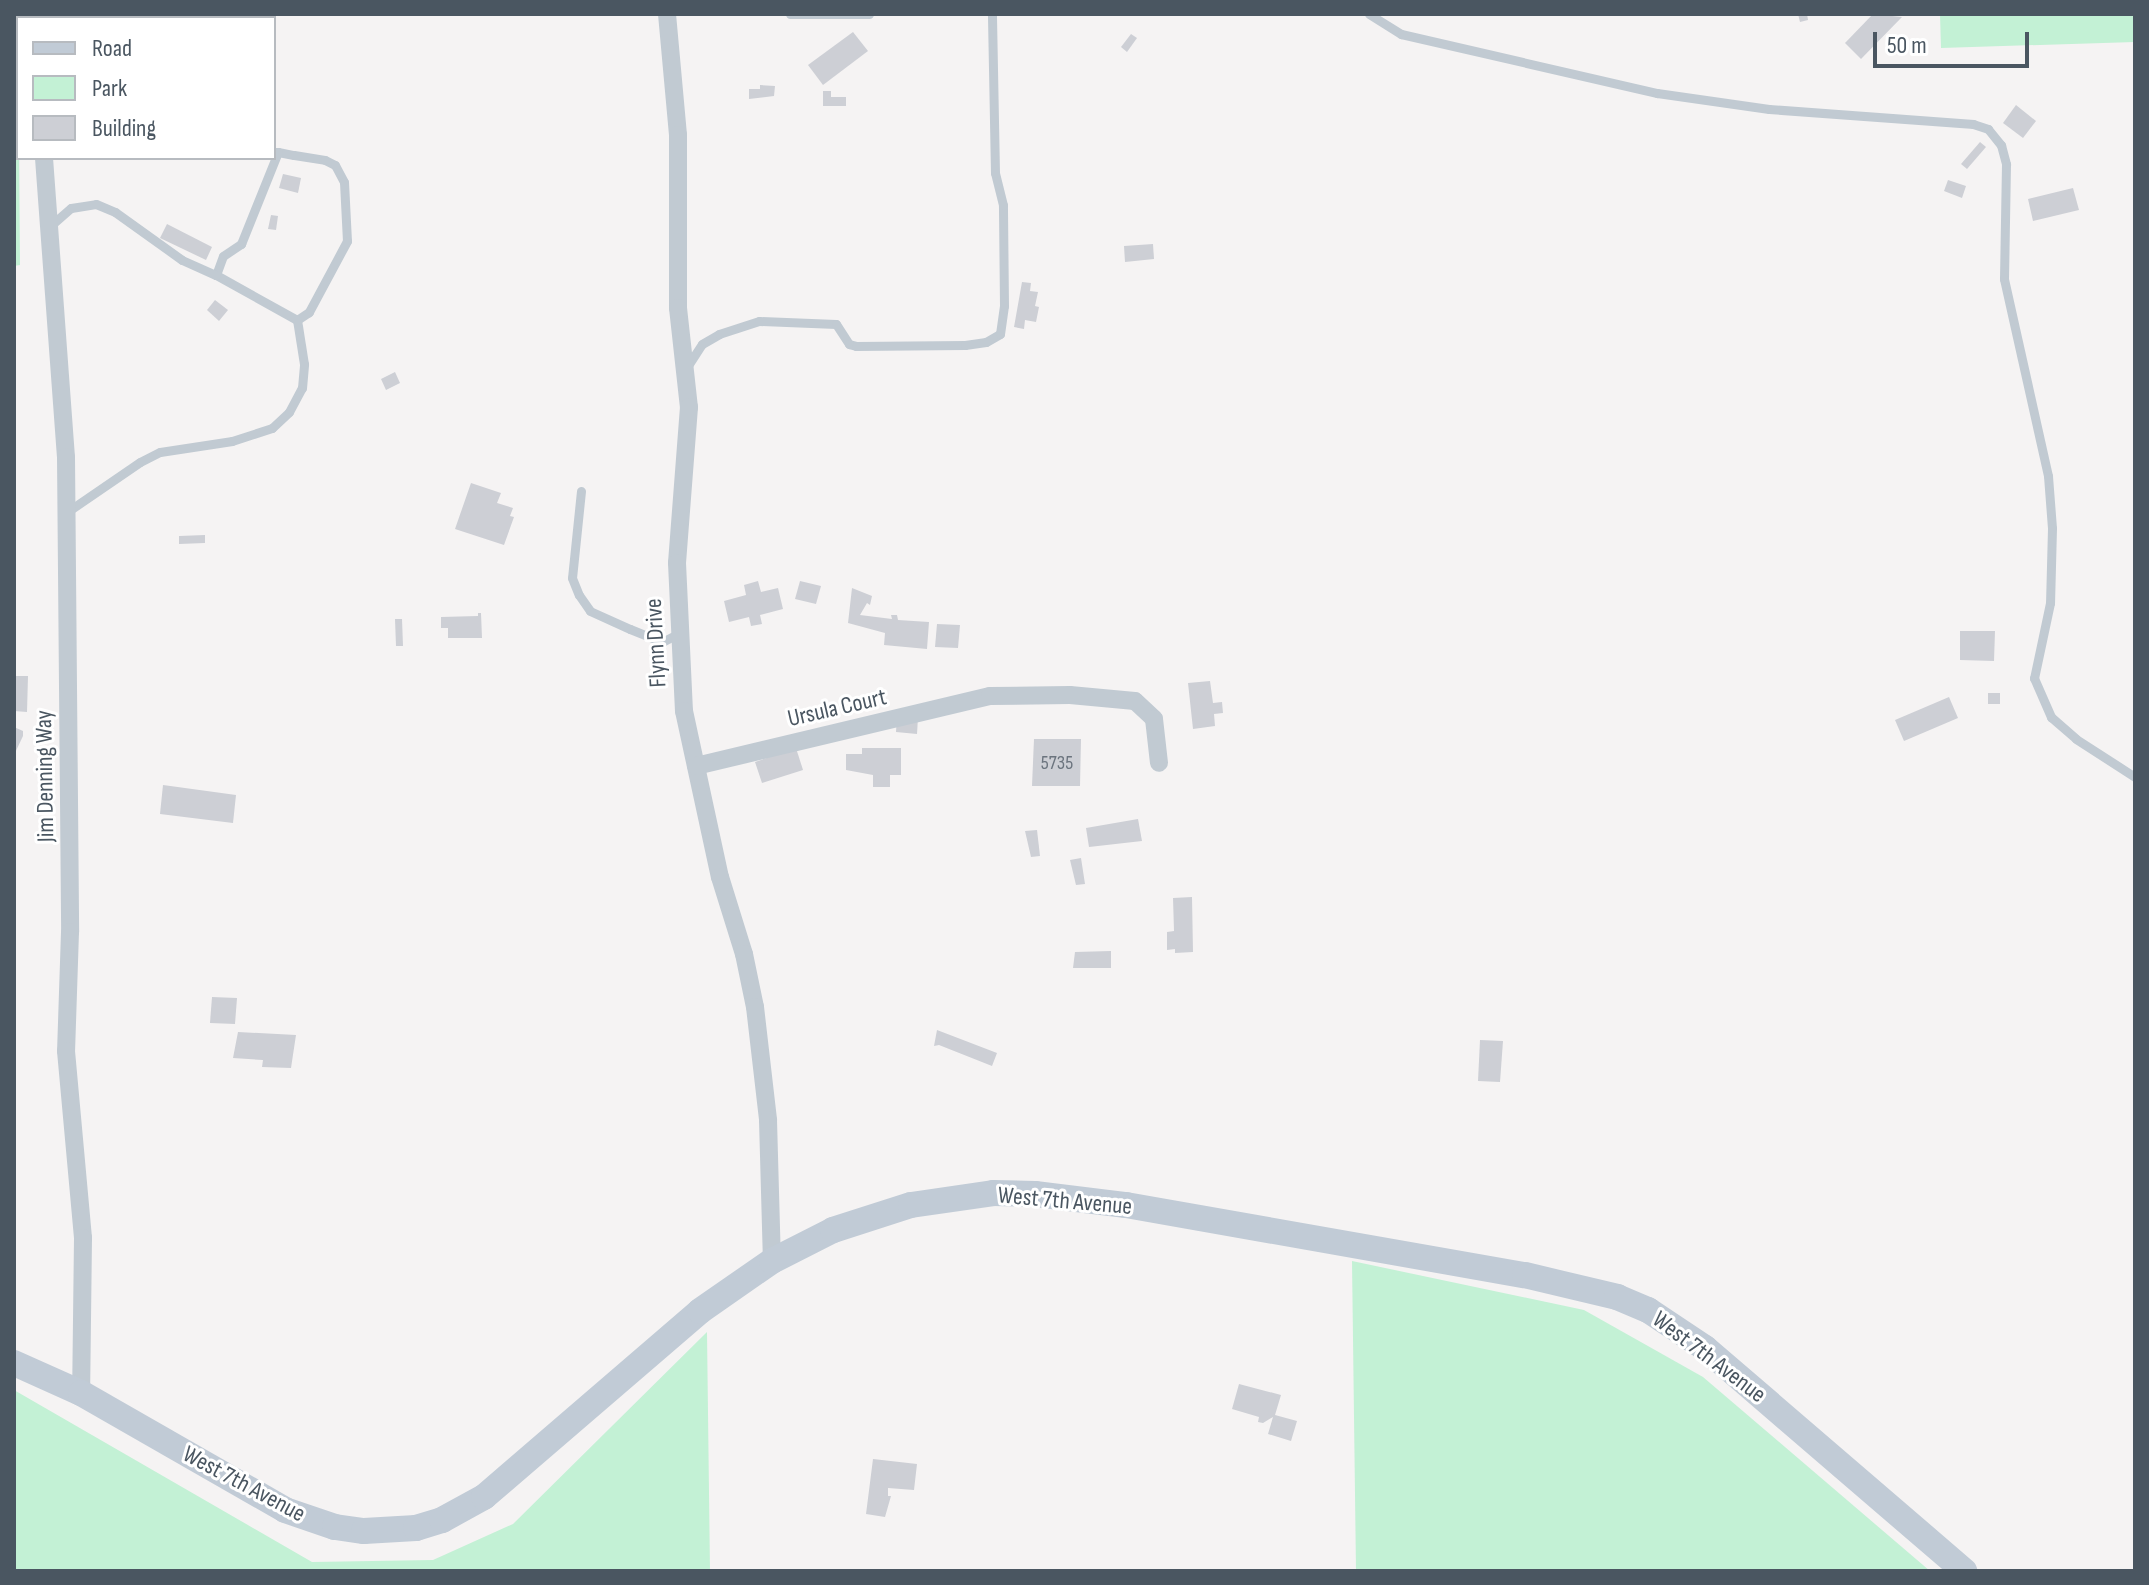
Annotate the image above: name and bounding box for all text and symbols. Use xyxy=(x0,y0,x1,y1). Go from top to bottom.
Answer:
legend xyxy=(16,16,276,160)
scale bar xyxy=(1877,16,2033,66)
text: 50 m xyxy=(1887,31,1927,60)
text: Road xyxy=(92,34,132,63)
text: Park xyxy=(92,74,127,103)
text: Building xyxy=(92,114,156,143)
street label: Flynn Drive xyxy=(639,598,673,688)
street label: Ursula Court xyxy=(785,683,889,733)
street label: Jim Denning Way xyxy=(29,710,61,842)
house number: 5735 xyxy=(1041,751,1073,775)
street label: West 7th Avenue xyxy=(997,1181,1133,1221)
street label: West 7th Avenue xyxy=(1647,1305,1771,1409)
street label: West 7th Avenue xyxy=(178,1440,310,1528)

